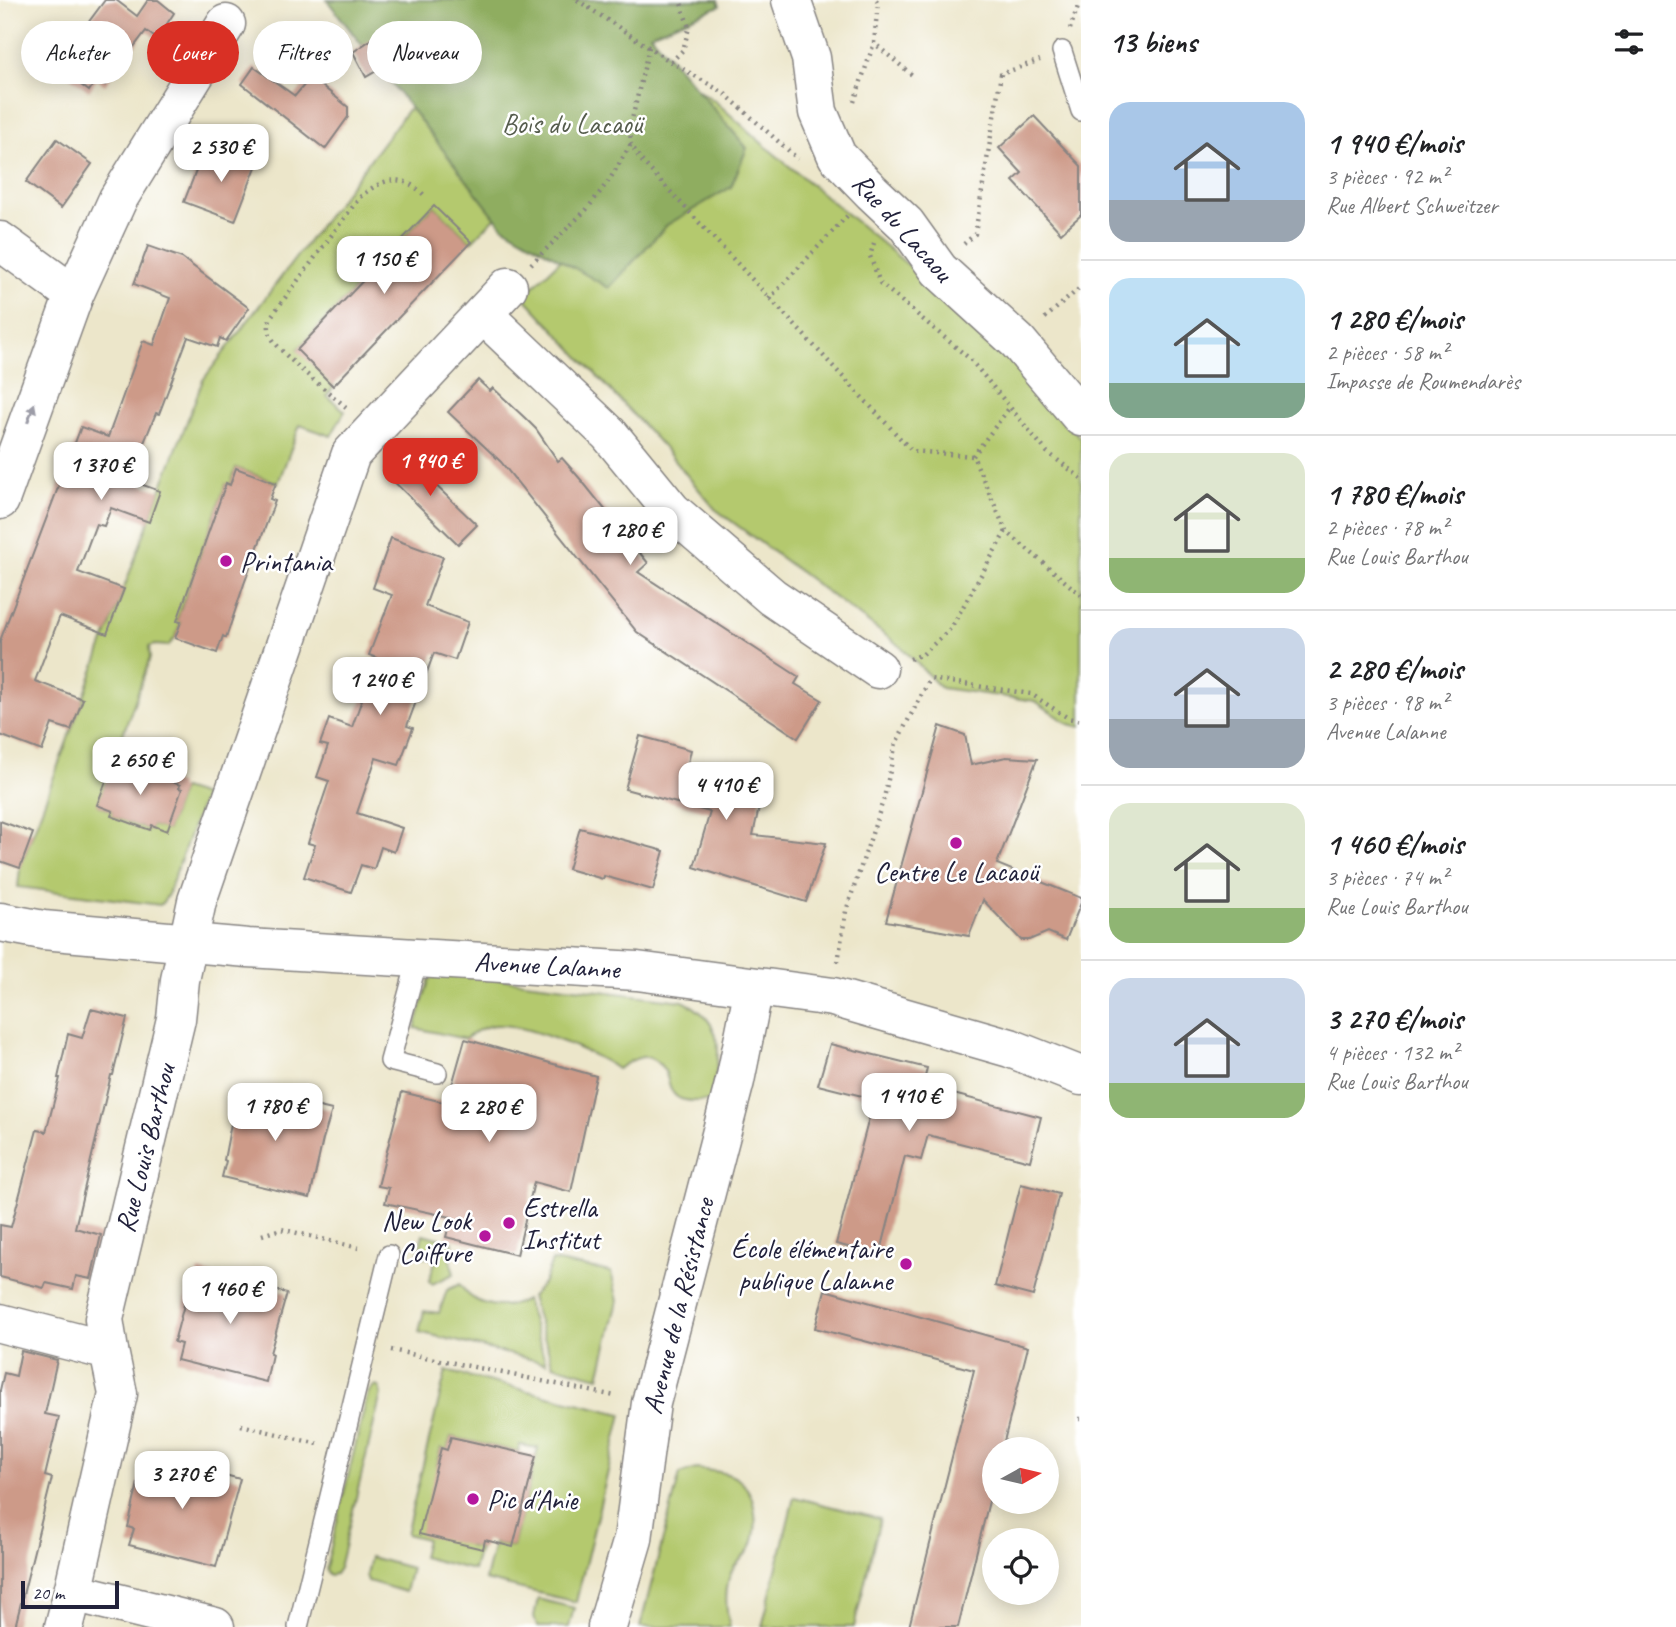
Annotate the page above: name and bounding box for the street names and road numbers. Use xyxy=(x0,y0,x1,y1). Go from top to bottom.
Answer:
street label: Rue du Lacaou xyxy=(845,165,962,290)
street label: Avenue Lalanne xyxy=(473,944,622,986)
street label: Rue Louis Barthou xyxy=(107,1058,183,1236)
street label: Avenue de la Résistance xyxy=(634,1193,722,1418)

